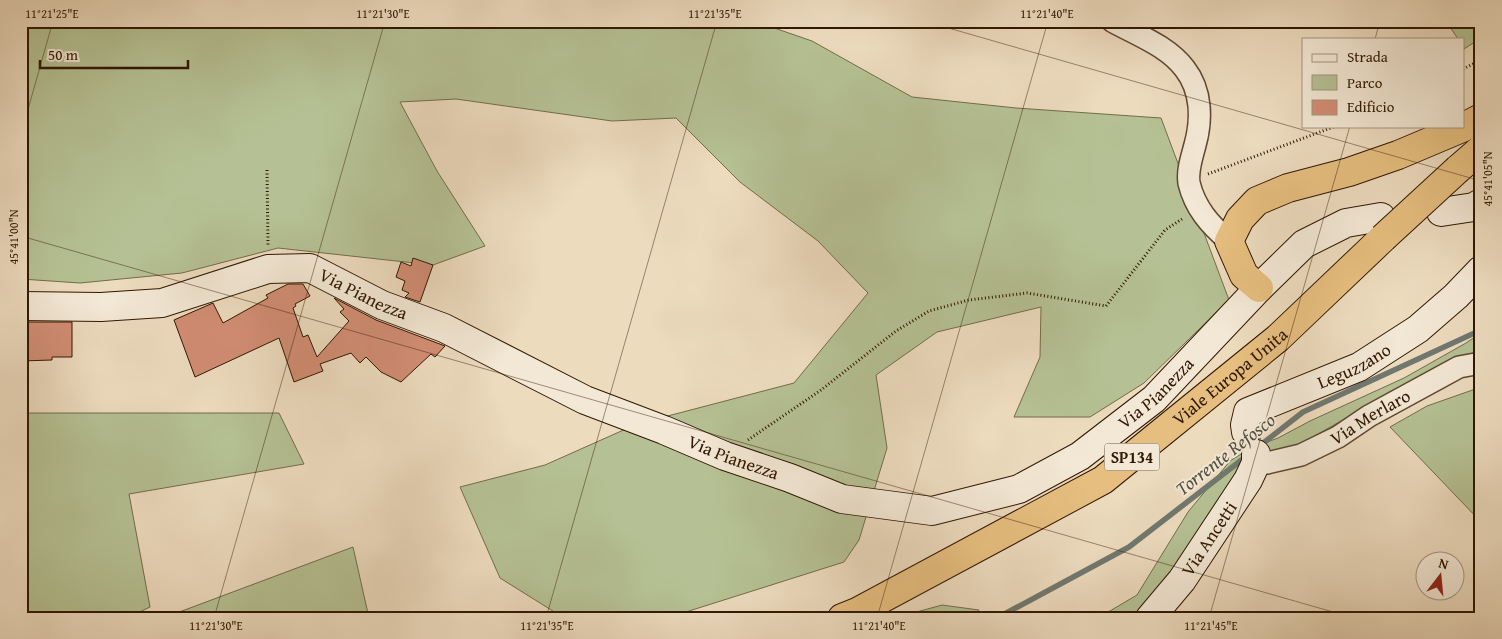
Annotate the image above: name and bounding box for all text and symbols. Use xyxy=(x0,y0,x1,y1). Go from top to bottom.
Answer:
text: 11°21'25"E xyxy=(25,5,79,22)
text: 11°21'30"E xyxy=(356,5,410,22)
text: 11°21'35"E xyxy=(688,5,742,22)
text: 11°21'40"E xyxy=(1020,5,1074,22)
scale bar xyxy=(40,38,188,70)
legend xyxy=(1302,38,1464,128)
text: 50 m xyxy=(48,44,79,65)
text: Strada xyxy=(1347,46,1388,67)
text: Parco xyxy=(1347,72,1383,93)
text: Edificio xyxy=(1347,96,1395,117)
text: 45°41'05"N xyxy=(1479,151,1496,207)
text: 45°41'00"N xyxy=(5,209,22,265)
street label: Via Pianezza xyxy=(315,261,412,327)
street label: Viale Europa Unita xyxy=(1166,321,1294,432)
street label: Leguzzano xyxy=(1313,336,1396,396)
street label: Via Pianezza xyxy=(1112,350,1200,435)
street label: Via Merlaro xyxy=(1326,382,1415,452)
water label: Torrente Refosco xyxy=(1169,406,1281,502)
street label: Via Pianezza xyxy=(684,428,783,486)
road number: SP134 xyxy=(1104,444,1160,471)
street label: Via Ancetti xyxy=(1174,496,1243,581)
north arrow xyxy=(1414,552,1464,602)
text: N xyxy=(1436,553,1451,575)
text: 11°21'30"E xyxy=(189,617,243,634)
text: 11°21'35"E xyxy=(520,617,574,634)
text: 11°21'40"E xyxy=(852,617,906,634)
text: 11°21'45"E xyxy=(1184,617,1238,634)

